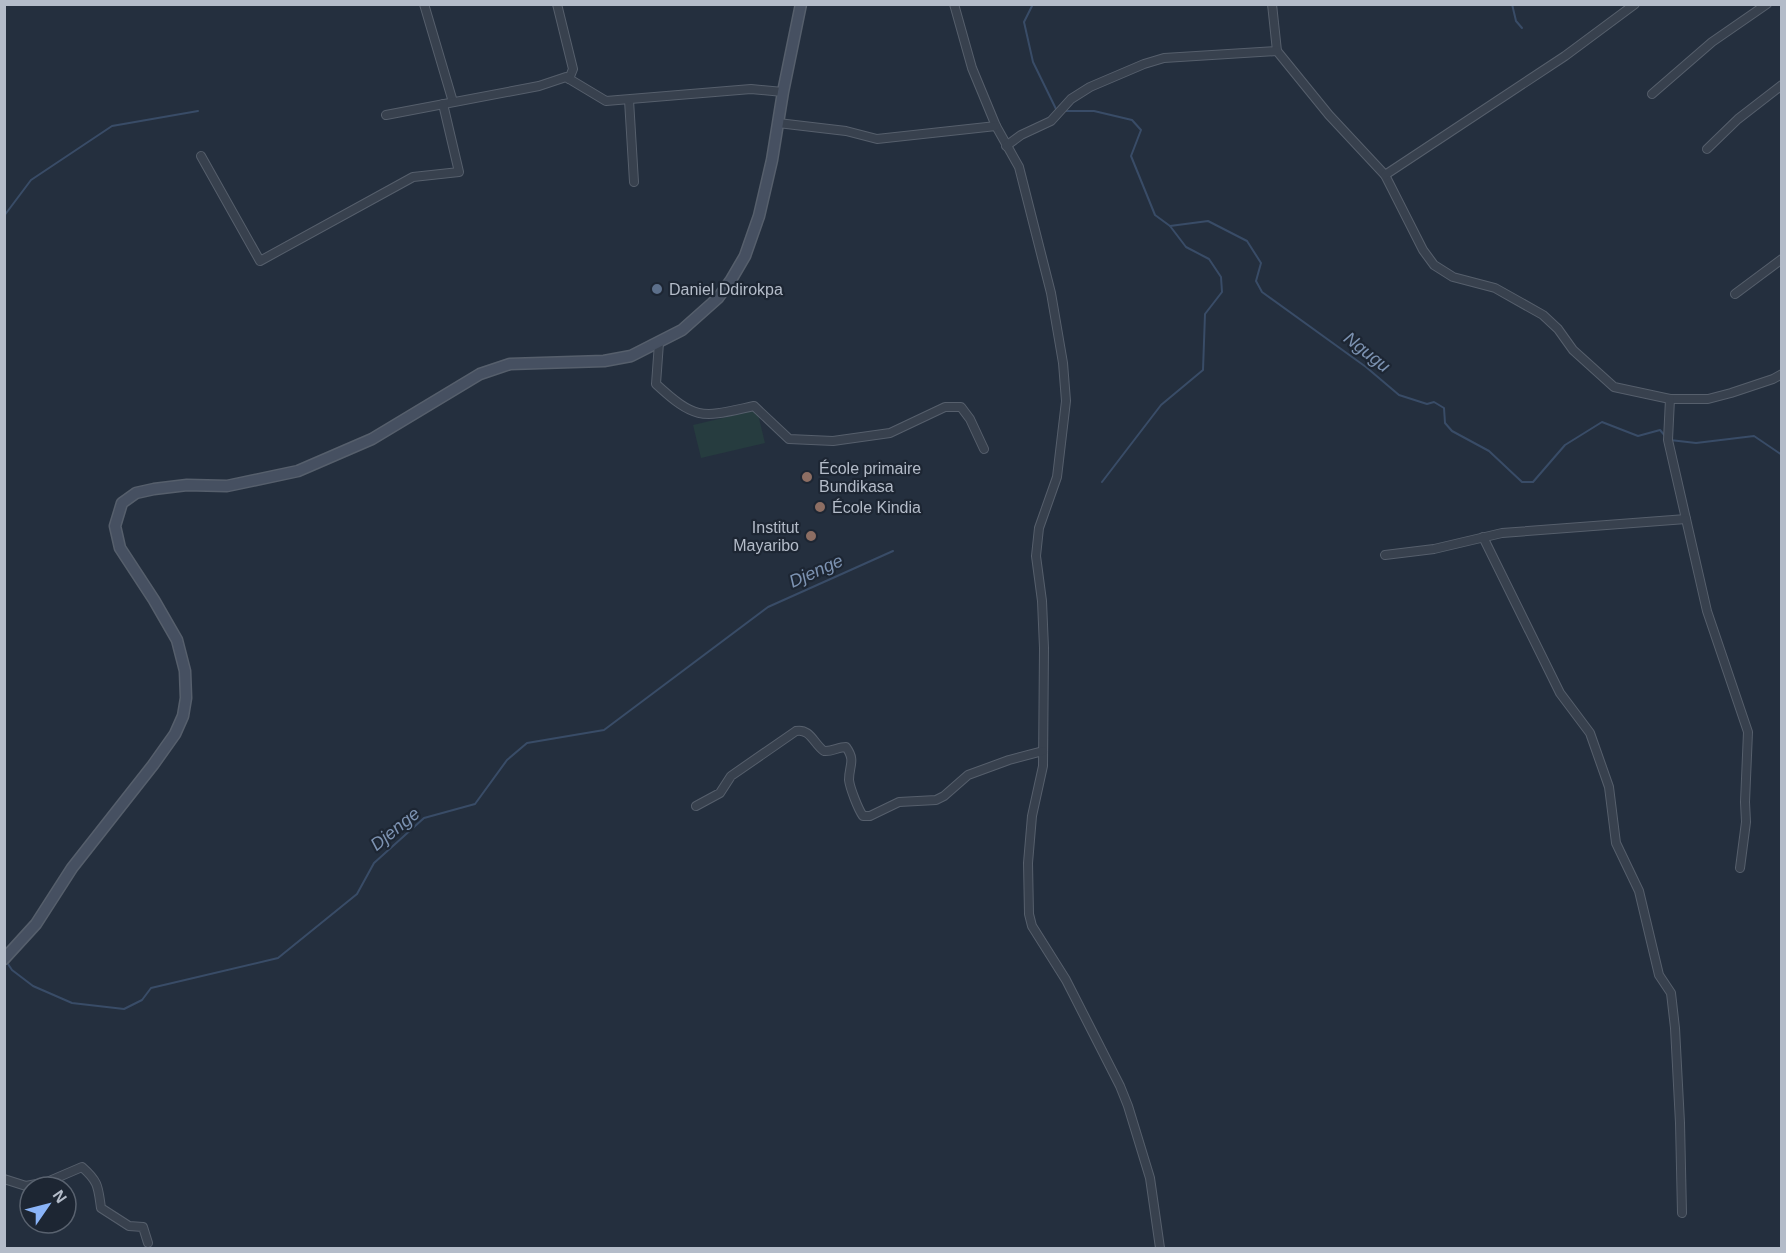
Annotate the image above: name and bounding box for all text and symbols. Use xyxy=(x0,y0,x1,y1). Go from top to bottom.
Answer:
place label: Daniel Ddirokpa xyxy=(669,281,783,298)
marker: Daniel Ddirokpa xyxy=(650,282,664,296)
water label: Ngugu xyxy=(1340,328,1394,376)
place label: École primaire Bundikasa xyxy=(819,459,921,495)
marker: École primaire Bundikasa xyxy=(800,470,814,484)
place label: École Kindia xyxy=(832,498,921,516)
marker: École Kindia xyxy=(813,500,827,514)
place label: Institut Mayaribo xyxy=(733,519,800,554)
marker: Institut Mayaribo xyxy=(804,529,818,543)
water label: Djenge xyxy=(786,550,846,592)
water label: Djenge xyxy=(367,803,423,855)
north arrow xyxy=(18,1175,78,1235)
text: N xyxy=(50,1187,70,1206)

